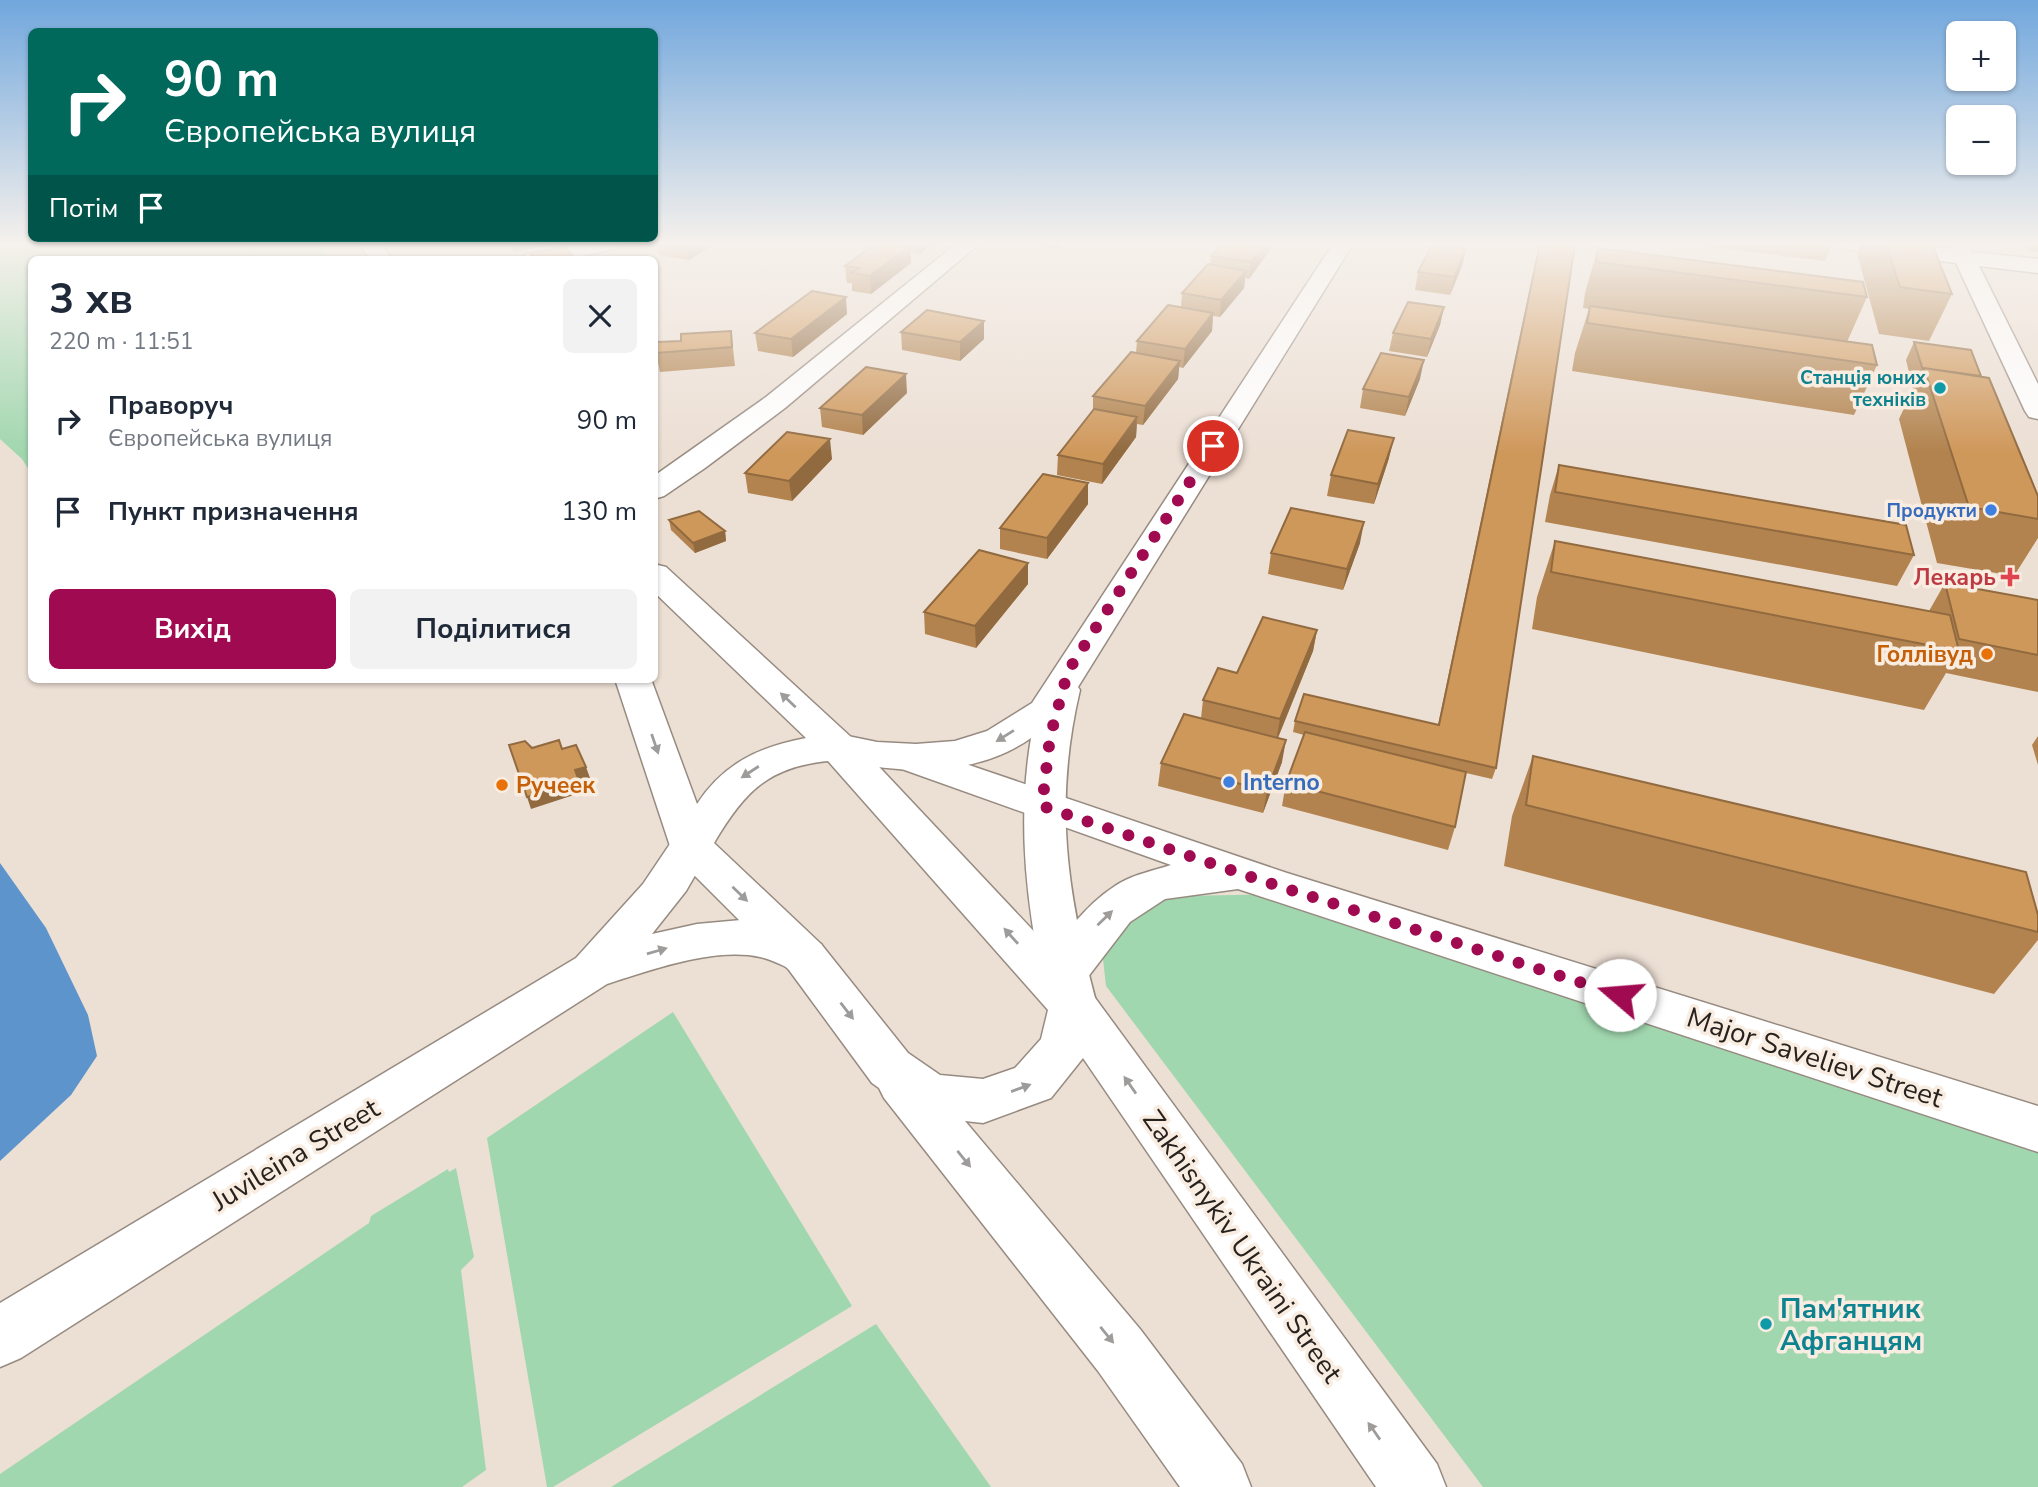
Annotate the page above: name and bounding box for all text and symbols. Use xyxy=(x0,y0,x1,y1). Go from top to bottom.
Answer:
map controls xyxy=(1946,21,2016,175)
button: + xyxy=(1946,21,2016,91)
text: 90 m xyxy=(164,46,279,113)
icon: right xyxy=(49,56,140,147)
button: − xyxy=(1946,105,2016,175)
text: Європейська вулиця xyxy=(164,110,476,153)
icon: arrive xyxy=(132,189,170,227)
text: Потім xyxy=(49,191,118,226)
text: 3 хв xyxy=(49,271,133,328)
button: close xyxy=(563,279,637,353)
text: 220 m · 11:51 xyxy=(49,326,194,357)
place label: Станція юних техніків xyxy=(1800,365,1926,413)
marker: Станція юних техніків xyxy=(1932,380,1948,396)
text: Праворуч xyxy=(108,388,233,423)
icon: right xyxy=(49,402,87,440)
text: 90 m xyxy=(577,403,637,438)
pin xyxy=(1183,416,1243,476)
text: Європейська вулиця xyxy=(108,423,332,454)
icon: arrive xyxy=(1194,427,1232,465)
icon: arrive xyxy=(49,493,87,531)
text: Пункт призначення xyxy=(108,494,359,529)
text: 130 m xyxy=(561,494,637,529)
place label: Продукти xyxy=(1886,498,1977,524)
marker: Продукти xyxy=(1983,502,1999,518)
place label: Лекарь xyxy=(1913,562,1996,593)
marker: Лекарь xyxy=(2002,569,2018,585)
button: Вихід xyxy=(49,589,336,669)
button: Поділитися xyxy=(350,589,637,669)
place label: Голлівуд xyxy=(1877,639,1973,670)
marker: Голлівуд xyxy=(1979,646,1995,662)
one-way arrow xyxy=(779,692,797,708)
one-way arrow xyxy=(996,730,1015,743)
one-way arrow xyxy=(650,733,661,754)
one-way arrow xyxy=(741,766,760,779)
place label: Interno xyxy=(1243,767,1320,798)
place label: Ручеек xyxy=(516,770,595,801)
marker: Interno xyxy=(1221,774,1237,790)
marker: Ручеек xyxy=(494,777,510,793)
one-way arrow xyxy=(731,885,748,901)
one-way arrow xyxy=(1096,910,1113,926)
one-way arrow xyxy=(1003,928,1019,945)
one-way arrow xyxy=(646,945,668,956)
position arrow xyxy=(1583,958,1657,1032)
street label: Major Saveliev Street xyxy=(1682,999,1948,1117)
one-way arrow xyxy=(839,1002,853,1020)
one-way arrow xyxy=(1123,1076,1137,1094)
one-way arrow xyxy=(1010,1082,1031,1093)
street label: Juvileina Street xyxy=(204,1090,387,1220)
street label: Zakhisnykiv Ukraini Street xyxy=(1133,1103,1351,1391)
one-way arrow xyxy=(956,1150,971,1167)
place label: Пам'ятник Афганцям xyxy=(1780,1290,1922,1360)
marker: Пам'ятник Афганцям xyxy=(1758,1316,1774,1332)
one-way arrow xyxy=(1100,1326,1115,1344)
one-way arrow xyxy=(1367,1422,1381,1440)

